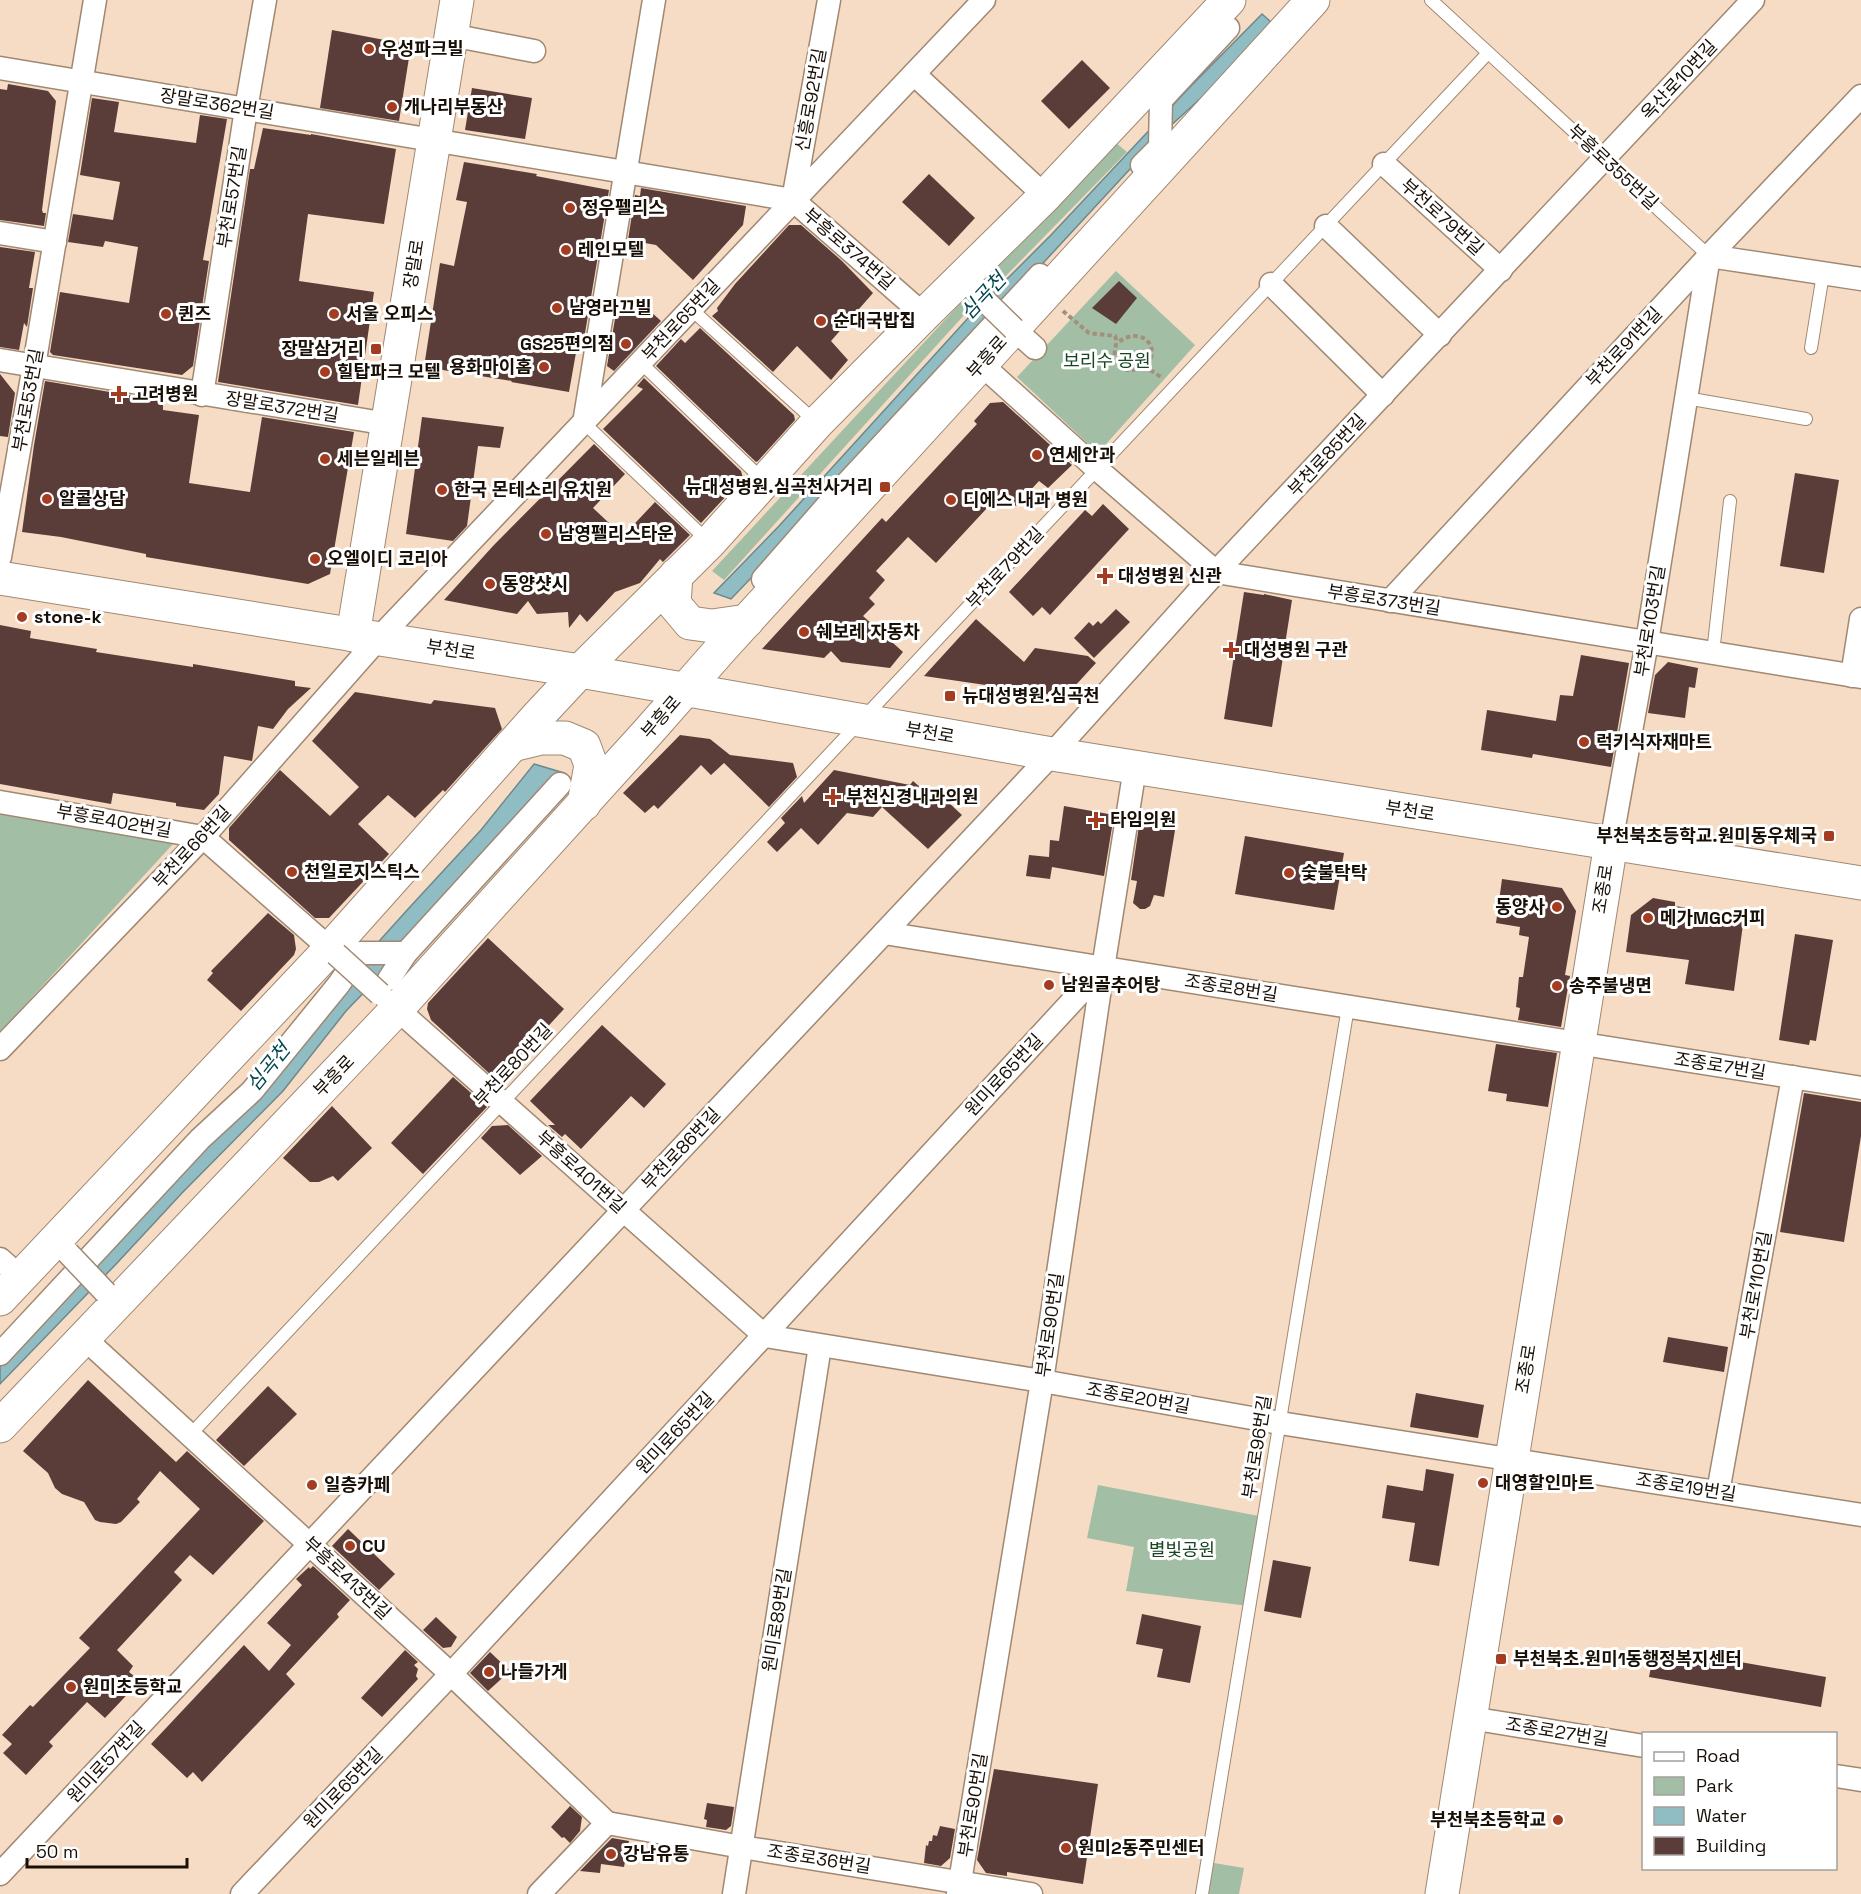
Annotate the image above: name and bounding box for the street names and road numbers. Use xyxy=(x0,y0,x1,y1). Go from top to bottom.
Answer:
street label: 옥산로10번길 xyxy=(1635,35,1722,125)
street label: 신흥로92번길 xyxy=(790,46,831,153)
street label: 장말로362번길 xyxy=(158,83,276,124)
street label: 부흥로355번길 xyxy=(1563,119,1663,214)
street label: 부천로57번길 xyxy=(212,144,251,250)
street label: 부천로79번길 xyxy=(1396,173,1489,260)
street label: 부흥로374번길 xyxy=(799,203,900,295)
street label: 장말로 xyxy=(398,238,429,290)
street label: 부천로65번길 xyxy=(637,274,725,366)
street label: 부천로91번길 xyxy=(1581,302,1667,392)
street label: 부흥로 xyxy=(961,331,1012,383)
street label: 부천로53번길 xyxy=(7,346,48,453)
street label: 장말로372번길 xyxy=(224,386,340,427)
street label: 부천로85번길 xyxy=(1282,408,1371,501)
street label: 부천로79번길 xyxy=(961,522,1048,614)
street label: 부천로103번길 xyxy=(1629,563,1670,678)
street label: 부흥로373번길 xyxy=(1326,579,1443,620)
street label: 부천로 xyxy=(425,634,477,665)
street label: 부흥로 xyxy=(636,690,686,743)
street label: 부천로 xyxy=(904,717,957,748)
street label: 부천로 xyxy=(1384,795,1436,826)
street label: 부흥로402번길 xyxy=(55,799,173,842)
street label: 부천로66번길 xyxy=(147,800,236,893)
street label: 조종로 xyxy=(1587,863,1618,915)
street label: 조종로8번길 xyxy=(1183,969,1279,1006)
street label: 부천로80번길 xyxy=(468,1018,557,1111)
street label: 원미로65번길 xyxy=(960,1029,1048,1121)
street label: 조종로7번길 xyxy=(1672,1047,1768,1084)
street label: 부흥로 xyxy=(308,1050,359,1102)
street label: 부천로86번길 xyxy=(636,1102,725,1195)
street label: 부흥로401번길 xyxy=(532,1125,631,1218)
street label: 부천로110번길 xyxy=(1735,1229,1776,1341)
street label: 부천로90번길 xyxy=(1031,1271,1068,1379)
street label: 조종로 xyxy=(1510,1343,1541,1395)
street label: 조종로20번길 xyxy=(1084,1377,1192,1418)
street label: 원미로65번길 xyxy=(631,1387,719,1479)
street label: 부천로96번길 xyxy=(1237,1393,1276,1500)
street label: 조종로19번길 xyxy=(1634,1467,1738,1506)
street label: 부흥로413번길 xyxy=(299,1531,396,1624)
street label: 원미로89번길 xyxy=(757,1566,796,1674)
street label: 조종로27번길 xyxy=(1504,1712,1610,1751)
street label: 원미로57번길 xyxy=(62,1716,149,1807)
street label: 원미로65번길 xyxy=(298,1742,387,1833)
street label: 부천로90번길 xyxy=(953,1751,992,1859)
street label: 조종로36번길 xyxy=(766,1839,873,1878)

